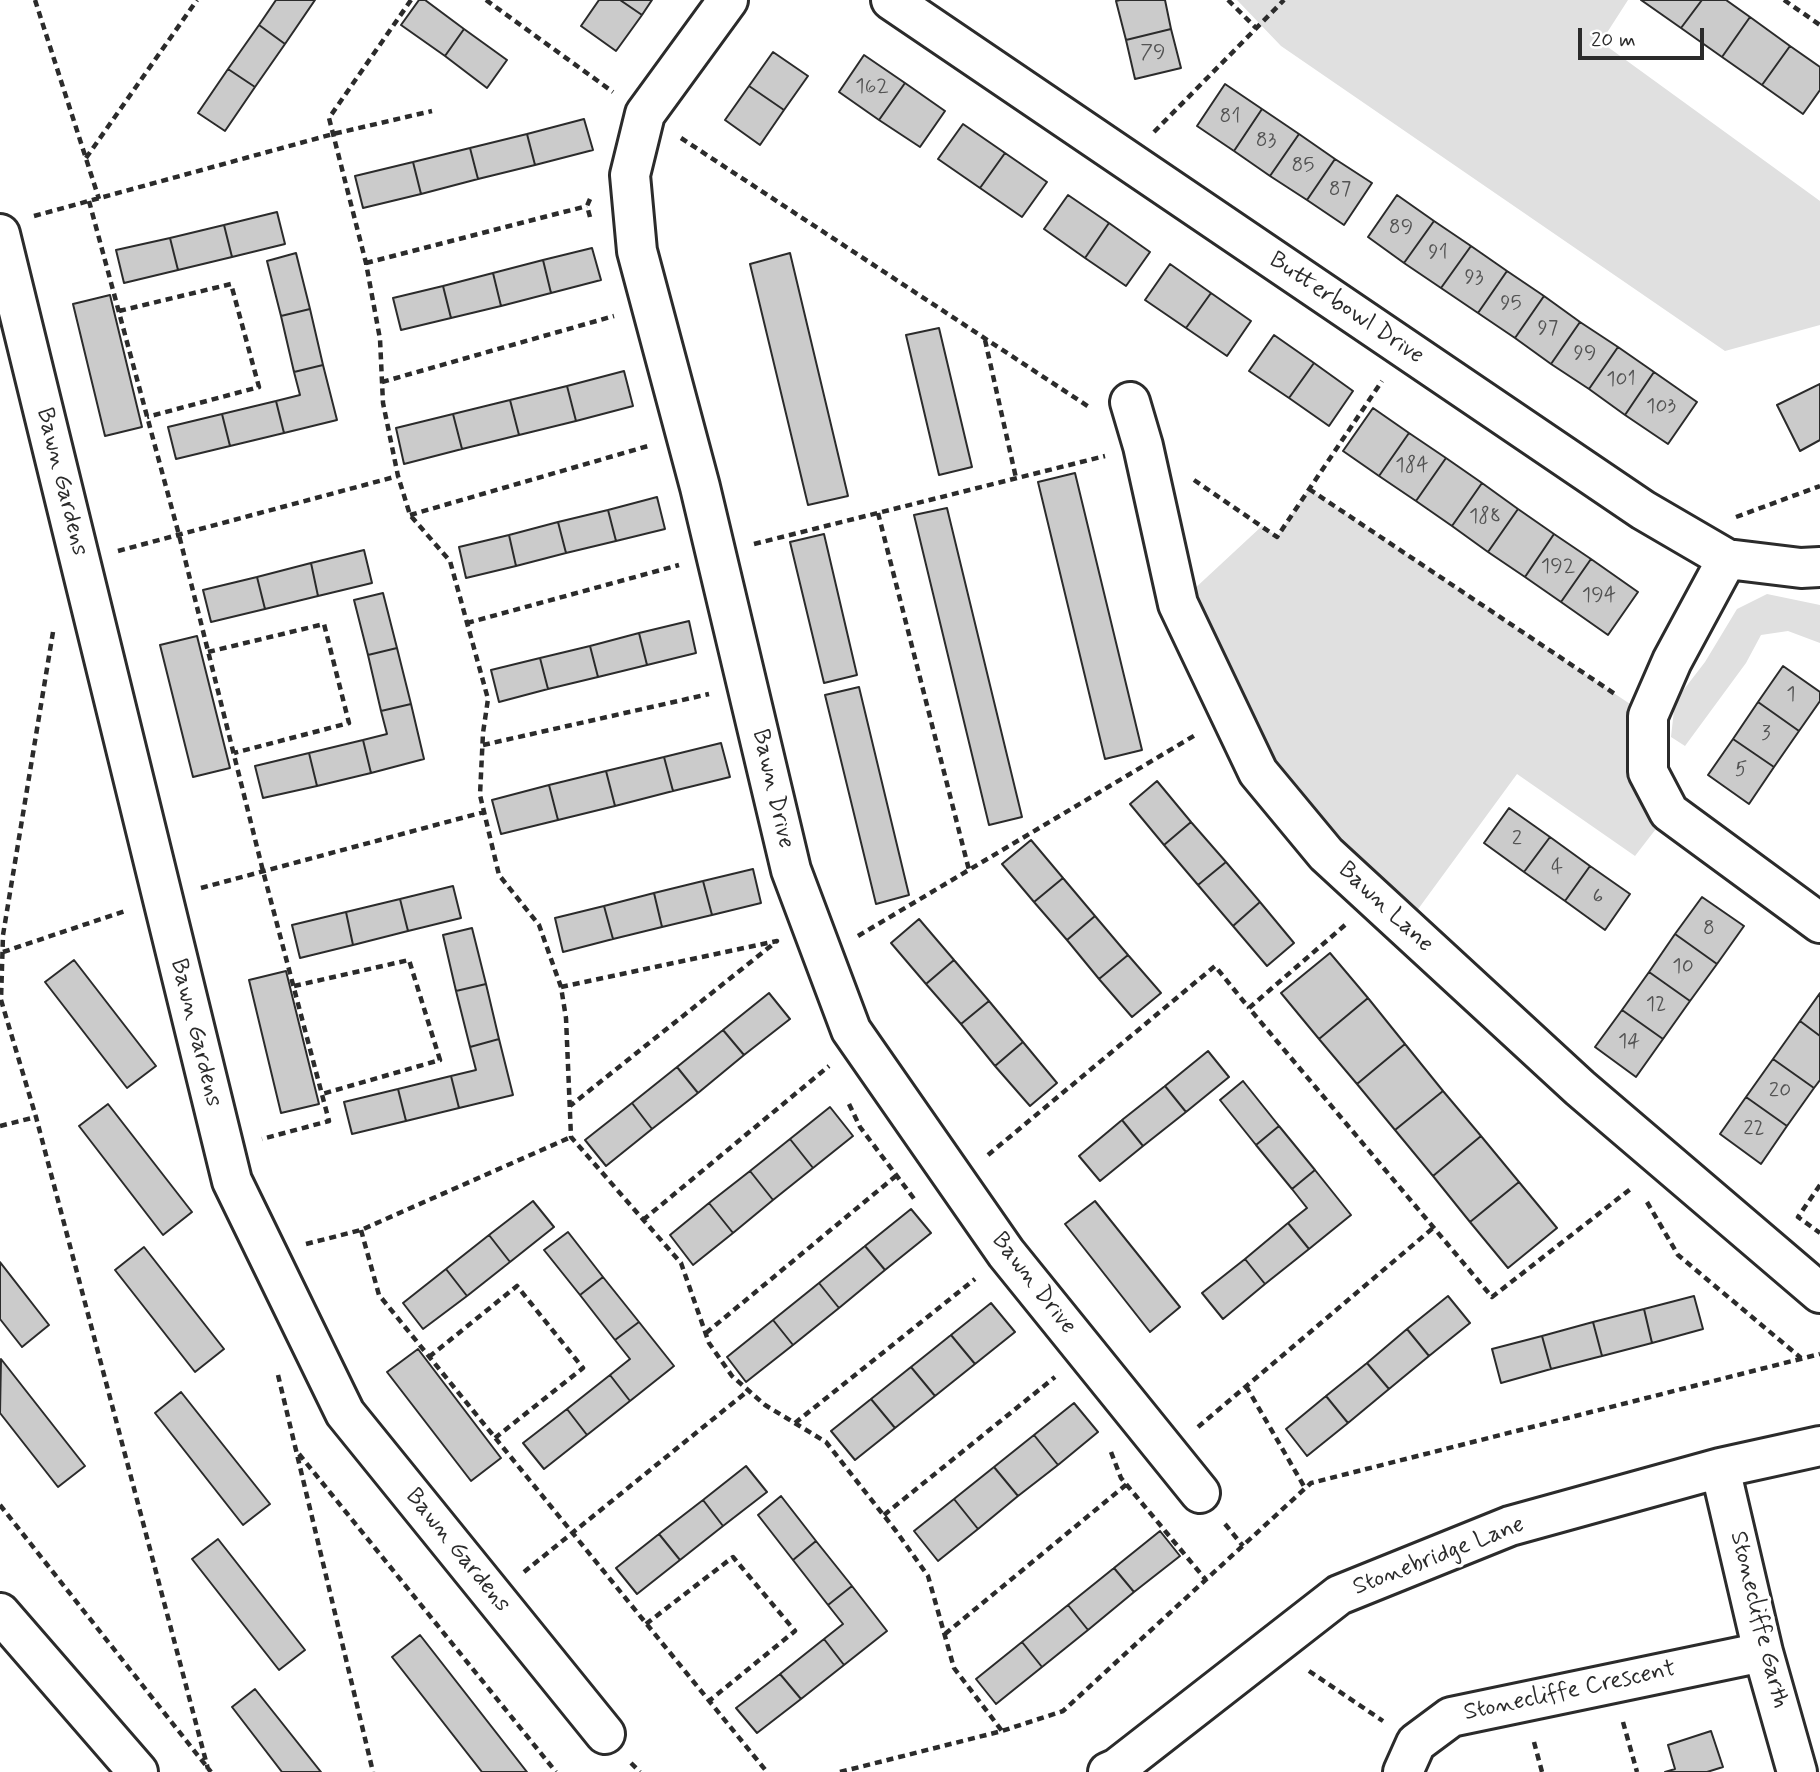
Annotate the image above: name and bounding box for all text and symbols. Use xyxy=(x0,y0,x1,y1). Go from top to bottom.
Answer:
scale bar xyxy=(1582,14,1708,58)
text: 20 m xyxy=(1591,26,1636,54)
house number: 79 xyxy=(1140,41,1166,67)
house number: 162 xyxy=(855,75,889,101)
house number: 81 xyxy=(1220,105,1240,131)
house number: 83 xyxy=(1256,129,1276,155)
house number: 85 xyxy=(1291,154,1315,180)
house number: 87 xyxy=(1329,178,1351,204)
house number: 89 xyxy=(1389,216,1413,242)
house number: 91 xyxy=(1428,241,1448,267)
street label: Butterbowl Drive xyxy=(1263,247,1429,371)
house number: 93 xyxy=(1464,266,1484,292)
house number: 95 xyxy=(1500,292,1522,318)
house number: 97 xyxy=(1538,317,1558,343)
house number: 99 xyxy=(1574,342,1596,368)
house number: 101 xyxy=(1606,368,1636,394)
house number: 103 xyxy=(1646,395,1676,421)
street label: Bawn Gardens xyxy=(29,405,93,559)
house number: 184 xyxy=(1395,454,1429,480)
house number: 188 xyxy=(1469,505,1501,531)
house number: 192 xyxy=(1541,555,1575,581)
house number: 194 xyxy=(1582,584,1616,610)
house number: 1 xyxy=(1786,683,1796,709)
house number: 3 xyxy=(1761,722,1771,748)
street label: Bawn Drive xyxy=(744,727,800,851)
house number: 5 xyxy=(1735,758,1747,784)
house number: 2 xyxy=(1512,827,1522,853)
house number: 4 xyxy=(1551,856,1563,882)
street label: Bawn Lane xyxy=(1331,857,1439,959)
house number: 6 xyxy=(1593,885,1603,911)
house number: 8 xyxy=(1703,917,1715,943)
house number: 10 xyxy=(1672,955,1694,981)
street label: Bawn Gardens xyxy=(163,956,227,1110)
house number: 12 xyxy=(1646,993,1666,1019)
house number: 14 xyxy=(1618,1030,1640,1056)
house number: 20 xyxy=(1769,1079,1791,1105)
house number: 22 xyxy=(1743,1117,1765,1143)
street label: Bawn Drive xyxy=(984,1227,1082,1341)
street label: Bawn Gardens xyxy=(398,1483,516,1619)
street label: Stonebridge Lane xyxy=(1349,1511,1529,1603)
street label: Stonecliffe Garth xyxy=(1722,1529,1794,1711)
street label: Stonecliffe Crescent xyxy=(1461,1655,1679,1729)

